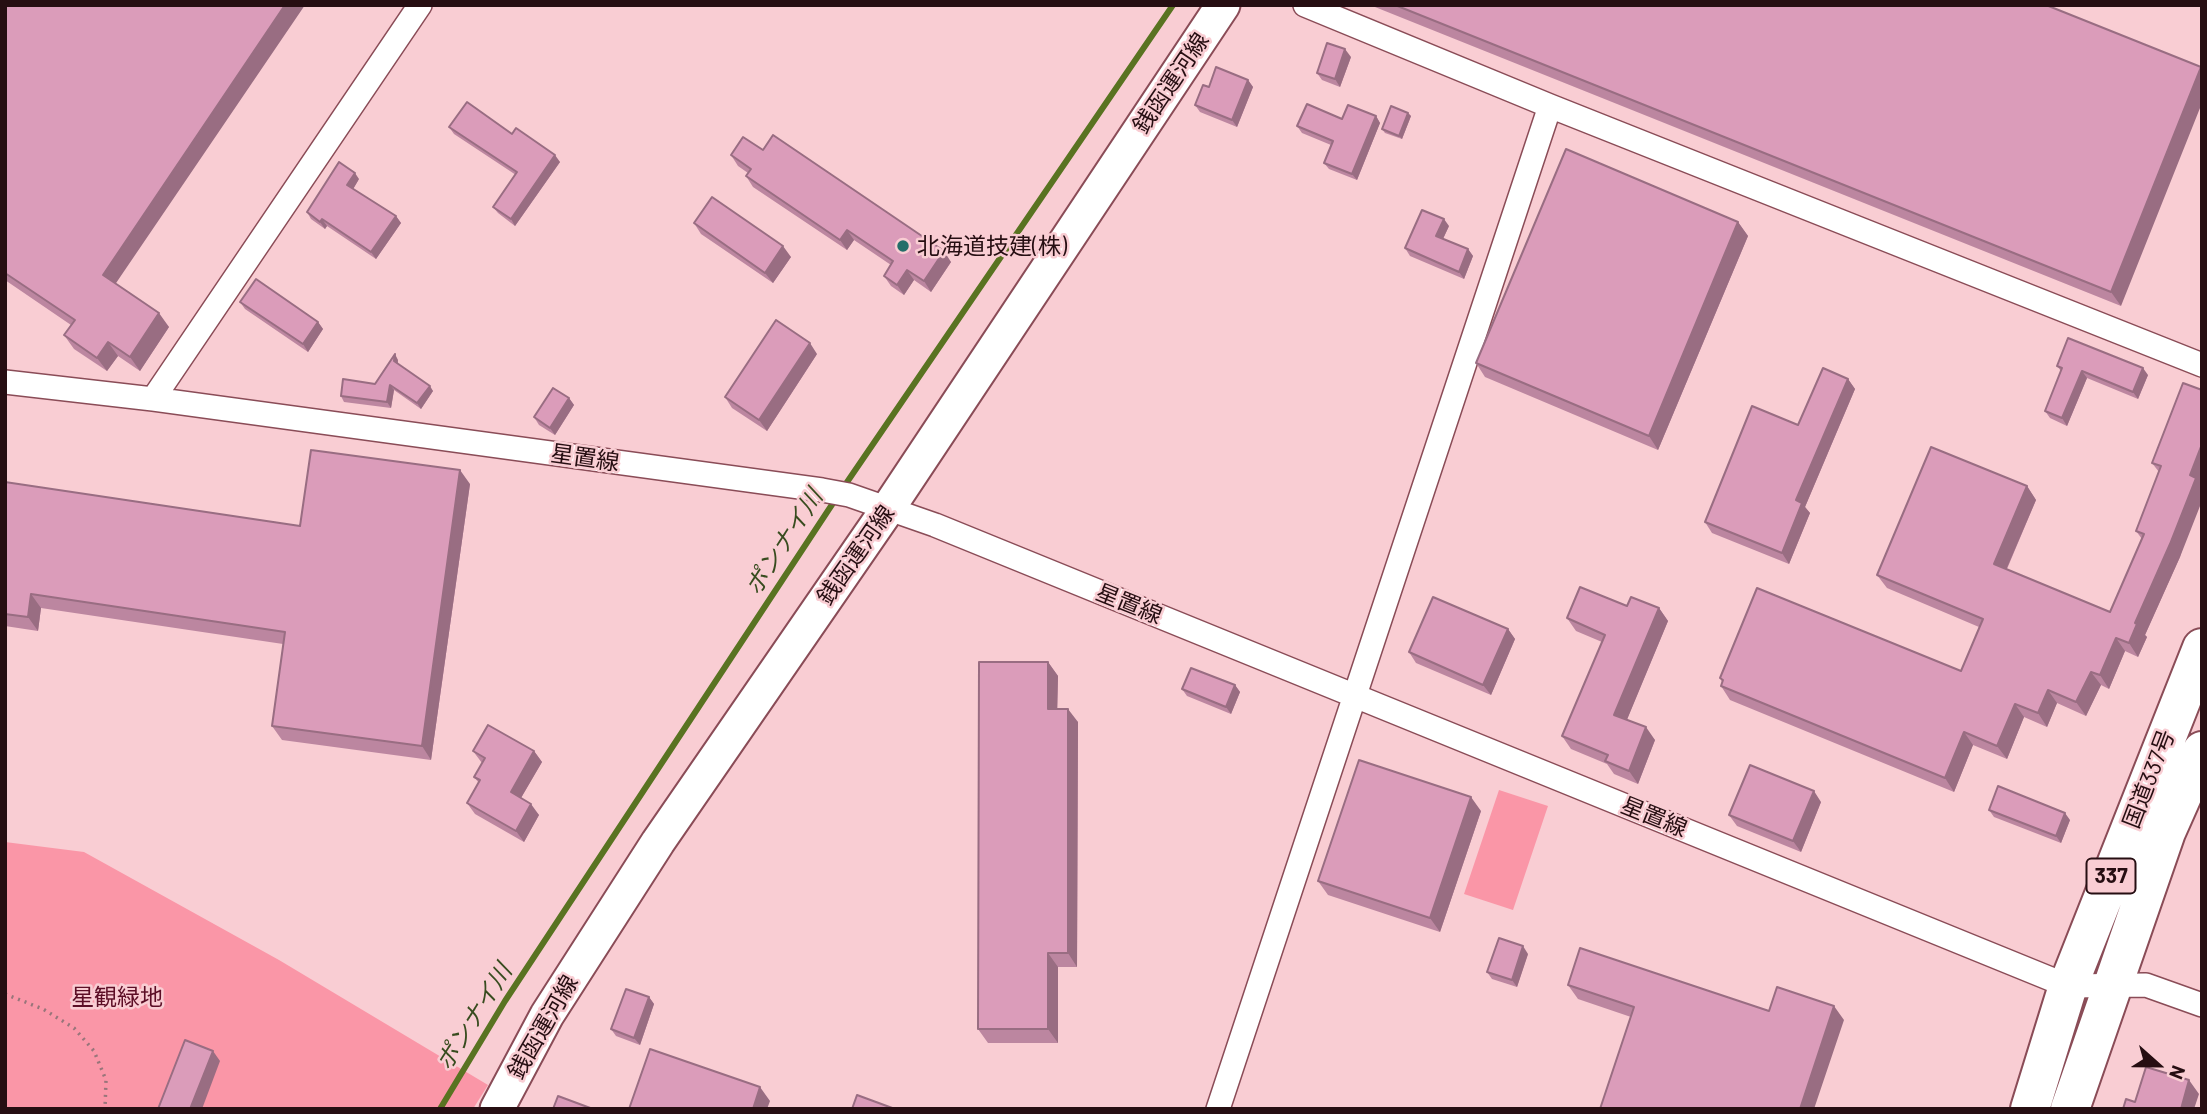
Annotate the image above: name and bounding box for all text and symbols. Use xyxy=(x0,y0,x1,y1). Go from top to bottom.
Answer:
street label: 銭函運河線 xyxy=(1127,28,1215,138)
place label: 北海道技建(株) xyxy=(917,232,1067,260)
marker: 北海道技建(株) xyxy=(895,238,911,254)
street label: 星置線 xyxy=(549,440,621,476)
water label: ポンナイ川 xyxy=(739,484,829,600)
street label: 銭函運河線 xyxy=(812,500,900,610)
street label: 星置線 xyxy=(1092,578,1166,630)
street label: 国道337号 xyxy=(2118,726,2180,832)
street label: 星置線 xyxy=(1617,791,1691,843)
road number: 337 xyxy=(2086,858,2136,894)
water label: ポンナイ川 xyxy=(430,958,518,1076)
street label: 銭函運河線 xyxy=(502,970,584,1084)
park label: 星観緑地 xyxy=(71,983,163,1011)
north arrow xyxy=(2123,1030,2193,1100)
text: N xyxy=(2165,1063,2191,1083)

